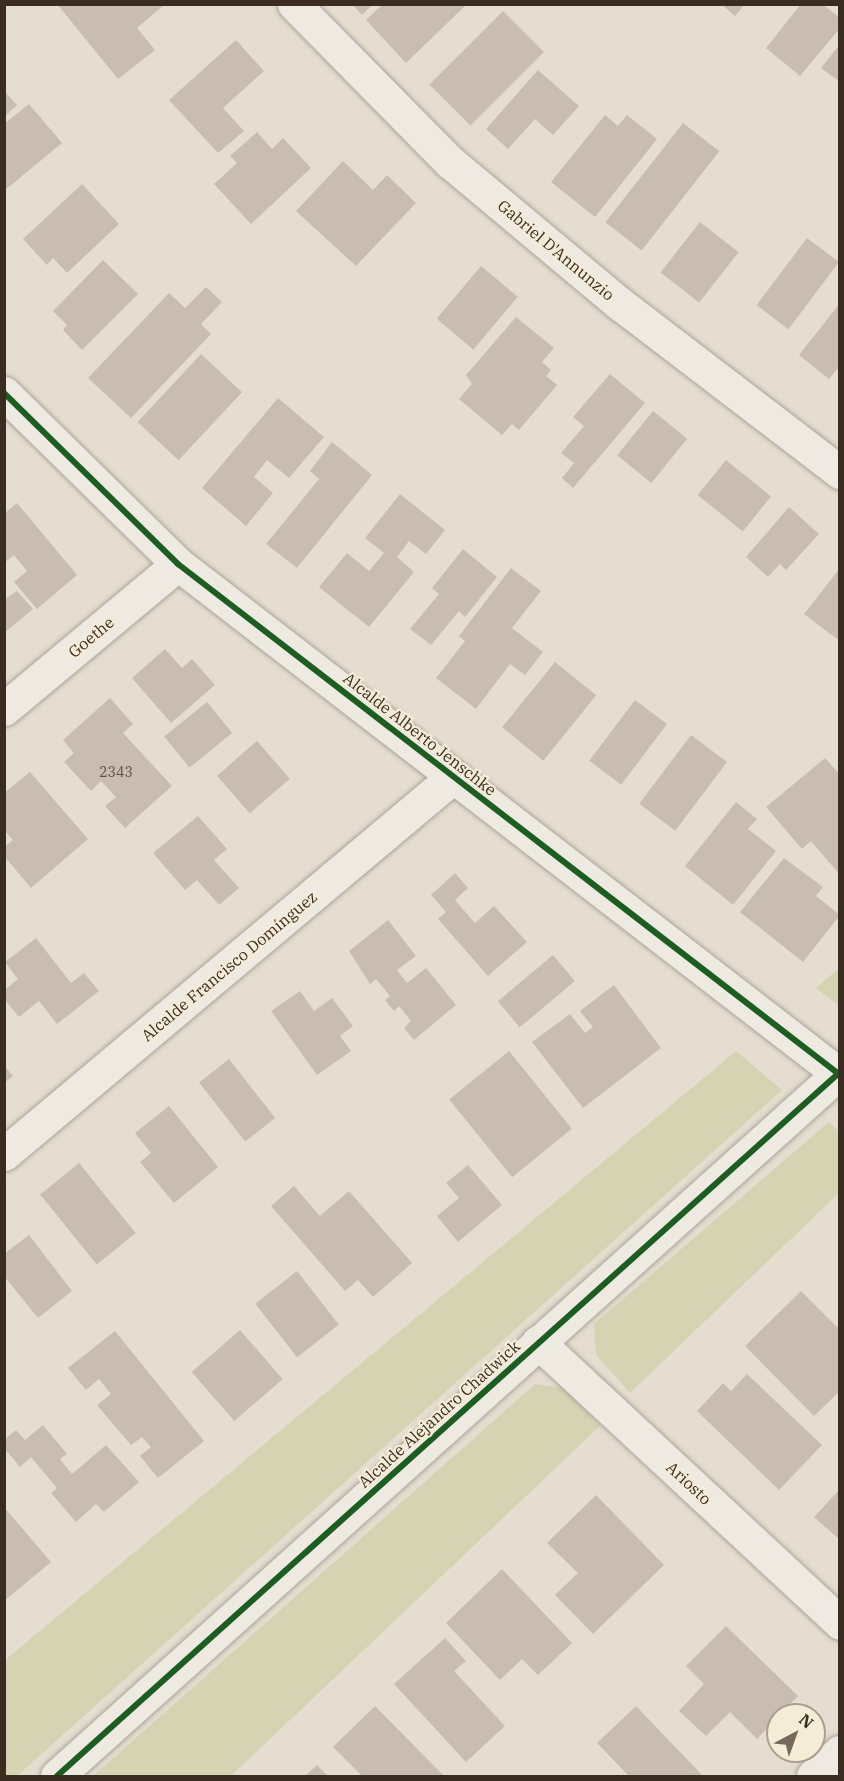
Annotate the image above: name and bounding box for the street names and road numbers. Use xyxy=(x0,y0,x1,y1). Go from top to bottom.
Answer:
street label: Gabriel D'Annunzio xyxy=(494,196,618,304)
street label: Goethe xyxy=(64,612,118,662)
street label: Alcalde Alberto Jenschke xyxy=(340,668,500,800)
street label: Alcalde Francisco Domínguez xyxy=(137,887,321,1045)
street label: Alcalde Alejandro Chadwick xyxy=(354,1336,524,1492)
street label: Ariosto xyxy=(663,1457,715,1509)

